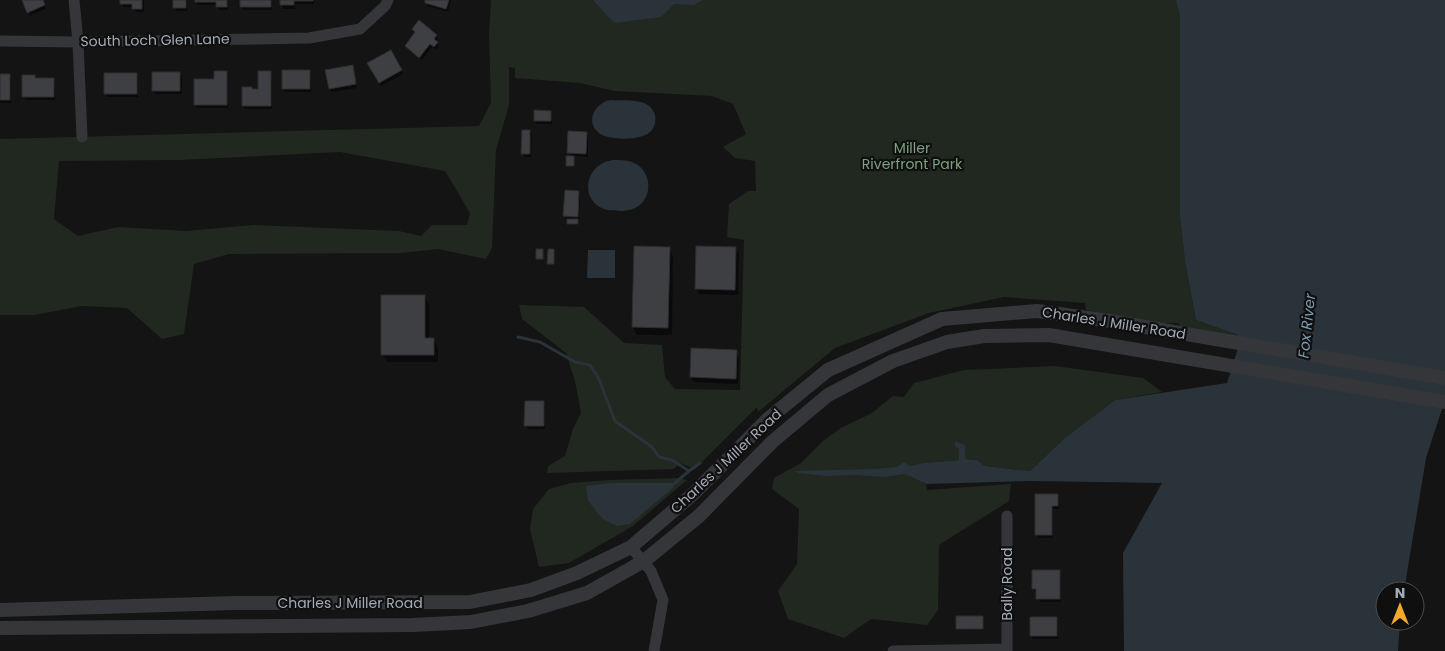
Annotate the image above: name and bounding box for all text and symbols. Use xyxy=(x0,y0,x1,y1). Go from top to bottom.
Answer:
street label: South Loch Glen Lane xyxy=(80,29,230,51)
park label: Miller Riverfront Park xyxy=(862,138,963,174)
water label: Fox River xyxy=(1293,292,1320,359)
street label: Charles J Miller Road xyxy=(1041,302,1187,344)
street label: Charles J Miller Road xyxy=(666,404,786,518)
street label: Bally Road xyxy=(997,548,1017,620)
north arrow xyxy=(1375,581,1425,631)
text: N xyxy=(1395,583,1405,603)
street label: Charles J Miller Road xyxy=(277,593,423,613)

